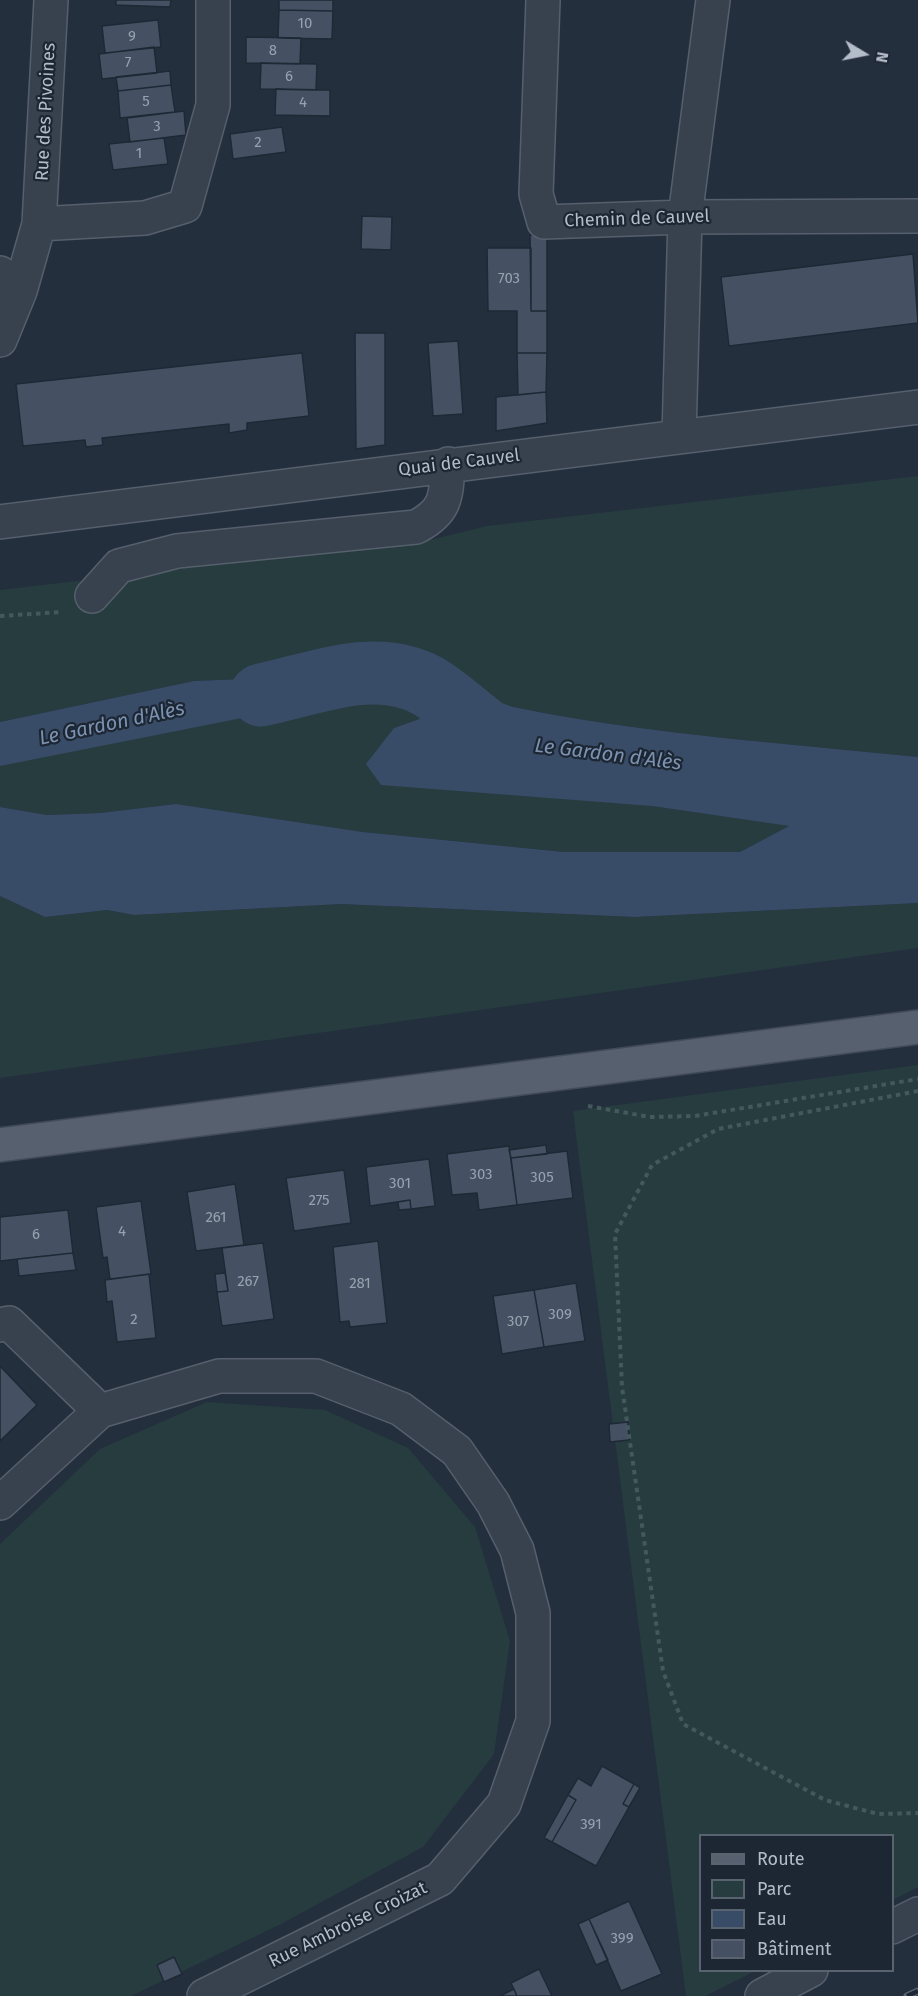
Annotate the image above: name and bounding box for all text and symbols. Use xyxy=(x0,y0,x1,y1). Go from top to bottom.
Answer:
house number: 10 xyxy=(298,15,312,33)
north arrow xyxy=(834,24,894,84)
house number: 9 xyxy=(128,28,136,46)
street label: Rue des Pivoines xyxy=(32,42,60,182)
house number: 8 xyxy=(269,42,277,60)
text: N xyxy=(872,50,892,64)
house number: 7 xyxy=(125,54,131,72)
house number: 6 xyxy=(285,68,293,86)
house number: 5 xyxy=(142,93,150,111)
house number: 4 xyxy=(299,94,307,112)
house number: 3 xyxy=(153,118,161,136)
house number: 2 xyxy=(254,134,262,152)
house number: 1 xyxy=(136,145,142,163)
street label: Chemin de Cauvel xyxy=(564,206,710,232)
house number: 703 xyxy=(498,270,520,288)
street label: Quai de Cauvel xyxy=(397,445,521,481)
water label: Le Gardon d'Alès xyxy=(37,697,187,751)
water label: Le Gardon d'Alès xyxy=(533,734,683,776)
house number: 303 xyxy=(469,1166,493,1184)
house number: 305 xyxy=(530,1169,554,1187)
house number: 301 xyxy=(389,1175,411,1193)
house number: 275 xyxy=(308,1192,330,1210)
house number: 261 xyxy=(205,1209,227,1227)
house number: 4 xyxy=(118,1223,126,1241)
house number: 6 xyxy=(32,1226,40,1244)
house number: 267 xyxy=(237,1273,259,1291)
house number: 281 xyxy=(349,1275,371,1293)
house number: 309 xyxy=(548,1306,572,1324)
house number: 2 xyxy=(130,1311,138,1329)
house number: 307 xyxy=(507,1313,529,1331)
house number: 391 xyxy=(580,1816,602,1834)
legend xyxy=(699,1834,894,1972)
text: Route xyxy=(757,1848,805,1870)
street label: Rue Ambroise Croizat xyxy=(265,1877,431,1973)
text: Parc xyxy=(757,1878,791,1900)
text: Eau xyxy=(757,1908,787,1930)
house number: 399 xyxy=(610,1930,634,1948)
text: Bâtiment xyxy=(757,1938,832,1960)

